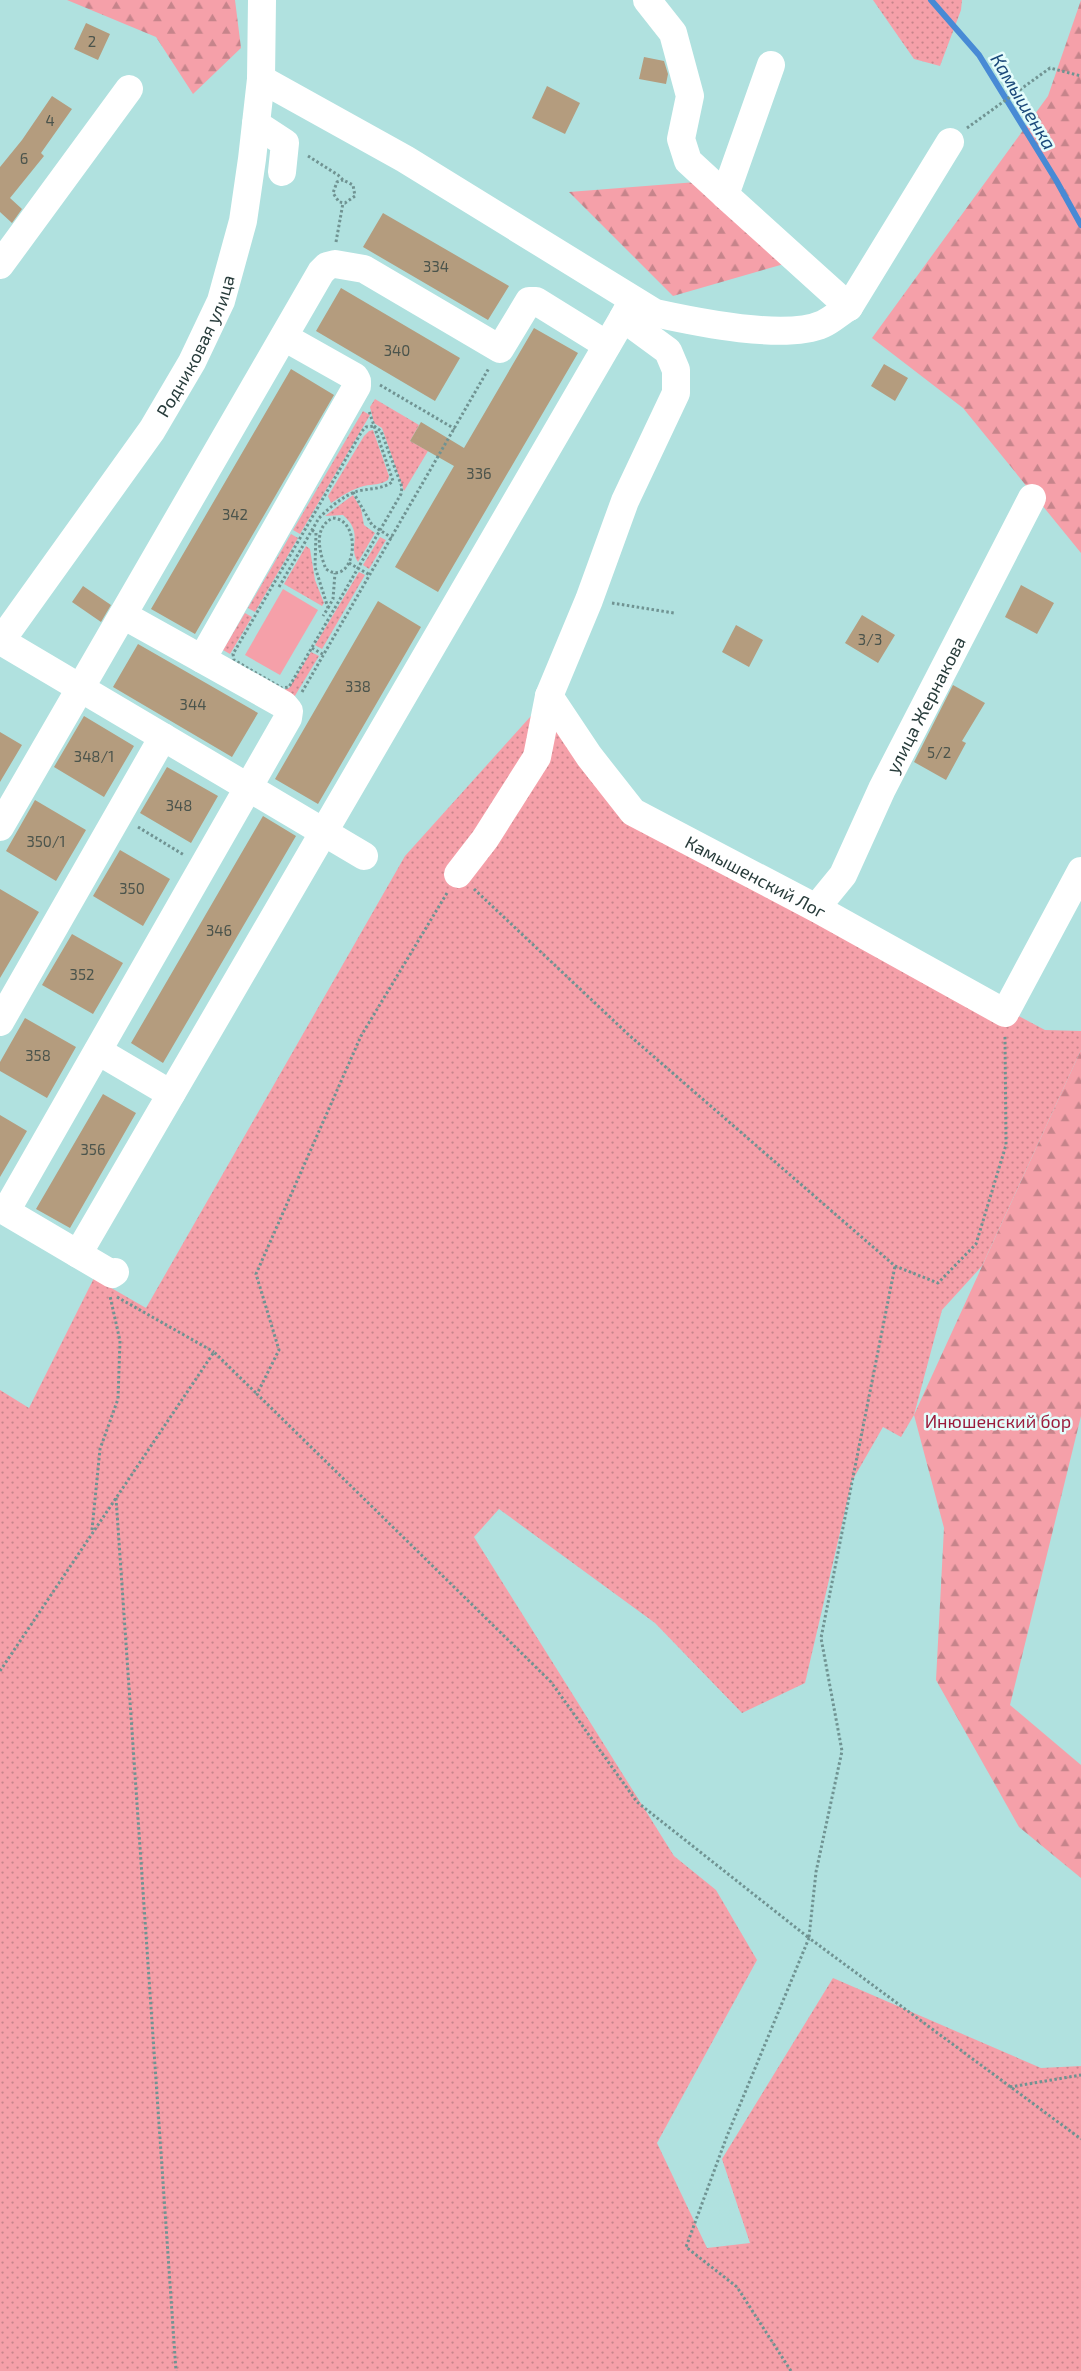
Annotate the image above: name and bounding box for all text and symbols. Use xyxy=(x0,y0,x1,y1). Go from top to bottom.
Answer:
house number: 2 xyxy=(88,32,96,50)
water label: Камышенка xyxy=(986,49,1062,153)
house number: 4 xyxy=(45,111,55,129)
house number: 6 xyxy=(20,149,28,167)
house number: 334 xyxy=(423,257,449,275)
street label: Родниковая улица xyxy=(151,272,239,421)
house number: 340 xyxy=(384,341,410,359)
house number: 336 xyxy=(466,464,492,482)
house number: 342 xyxy=(222,505,248,523)
house number: 3/3 xyxy=(858,630,882,648)
street label: улица Жернакова xyxy=(881,632,970,777)
house number: 338 xyxy=(345,677,371,695)
house number: 344 xyxy=(180,695,206,713)
house number: 5/2 xyxy=(927,743,951,761)
house number: 348/1 xyxy=(74,747,114,765)
house number: 348 xyxy=(166,796,192,814)
street label: Камышенский Лог xyxy=(682,830,830,922)
house number: 350/1 xyxy=(26,832,66,850)
house number: 350 xyxy=(119,879,145,897)
house number: 346 xyxy=(206,921,232,939)
house number: 352 xyxy=(70,965,94,983)
house number: 358 xyxy=(25,1046,51,1064)
house number: 356 xyxy=(81,1140,105,1158)
park label: Инюшенский бор xyxy=(925,1410,1071,1432)

